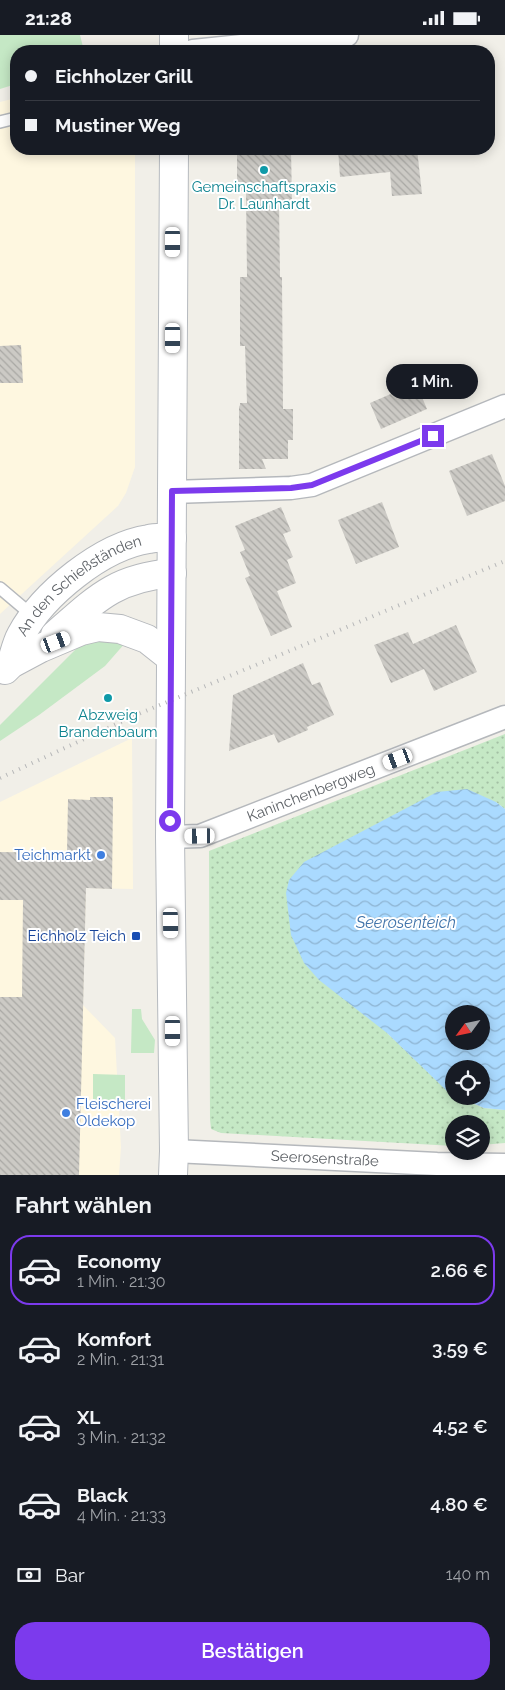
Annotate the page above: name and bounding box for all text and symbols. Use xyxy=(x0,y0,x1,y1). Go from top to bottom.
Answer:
text: 21:28 xyxy=(25,7,72,29)
text: Eichholzer Grill xyxy=(55,65,193,87)
text: Mustiner Weg xyxy=(55,114,180,136)
marker: Gemeinschaftspraxis Dr. Launhardt xyxy=(258,164,270,176)
place label: Gemeinschaftspraxis Dr. Launhardt xyxy=(192,178,336,213)
car xyxy=(165,227,180,257)
car xyxy=(165,323,180,353)
callout: 1 Min. xyxy=(387,363,479,399)
text: 1 Min. xyxy=(411,372,453,391)
route end xyxy=(422,425,444,447)
street label: An den Schießständen xyxy=(13,532,143,639)
car xyxy=(39,630,72,654)
marker: Abzweig Brandenbaum xyxy=(102,692,114,704)
place label: Abzweig Brandenbaum xyxy=(58,706,158,741)
car xyxy=(381,747,414,771)
street label: Kaninchenbergweg xyxy=(244,760,377,826)
route start xyxy=(159,810,181,832)
car xyxy=(184,828,215,844)
place label: Teichmarkt xyxy=(14,846,91,864)
marker: Teichmarkt xyxy=(95,849,107,861)
car xyxy=(163,908,178,938)
water label: Seerosenteich xyxy=(355,913,456,932)
place label: Eichholz Teich xyxy=(28,927,126,945)
marker: Eichholz Teich xyxy=(130,930,142,942)
north arrow xyxy=(445,1005,490,1050)
map controls xyxy=(445,1005,490,1160)
car xyxy=(165,1016,180,1046)
button: locate xyxy=(445,1060,490,1105)
place label: Fleischerei Oldekop xyxy=(76,1095,151,1130)
marker: Fleischerei Oldekop xyxy=(60,1107,72,1119)
button: layers xyxy=(445,1115,490,1160)
street label: Seerosenstraße xyxy=(270,1147,380,1170)
text: Fahrt wählen xyxy=(15,1192,152,1218)
icon: car xyxy=(17,1248,62,1293)
text: Economy xyxy=(77,1250,161,1272)
text: 2.66 € xyxy=(431,1259,488,1281)
text: 1 Min. · 21:30 xyxy=(77,1272,166,1291)
icon: car xyxy=(17,1326,62,1371)
text: Komfort xyxy=(77,1328,151,1350)
text: 3.59 € xyxy=(432,1337,488,1359)
text: 2 Min. · 21:31 xyxy=(77,1350,164,1369)
icon: car xyxy=(17,1404,62,1449)
text: XL xyxy=(77,1406,100,1428)
text: 4.52 € xyxy=(433,1415,488,1437)
text: 3 Min. · 21:32 xyxy=(77,1428,166,1447)
icon: car xyxy=(17,1482,62,1527)
text: Black xyxy=(77,1484,128,1506)
text: 4.80 € xyxy=(430,1493,488,1515)
text: 4 Min. · 21:33 xyxy=(77,1506,166,1525)
icon: cash xyxy=(15,1561,43,1589)
text: Bar xyxy=(55,1564,85,1586)
text: 140 m xyxy=(446,1565,490,1584)
button: Bestätigen xyxy=(15,1622,490,1680)

